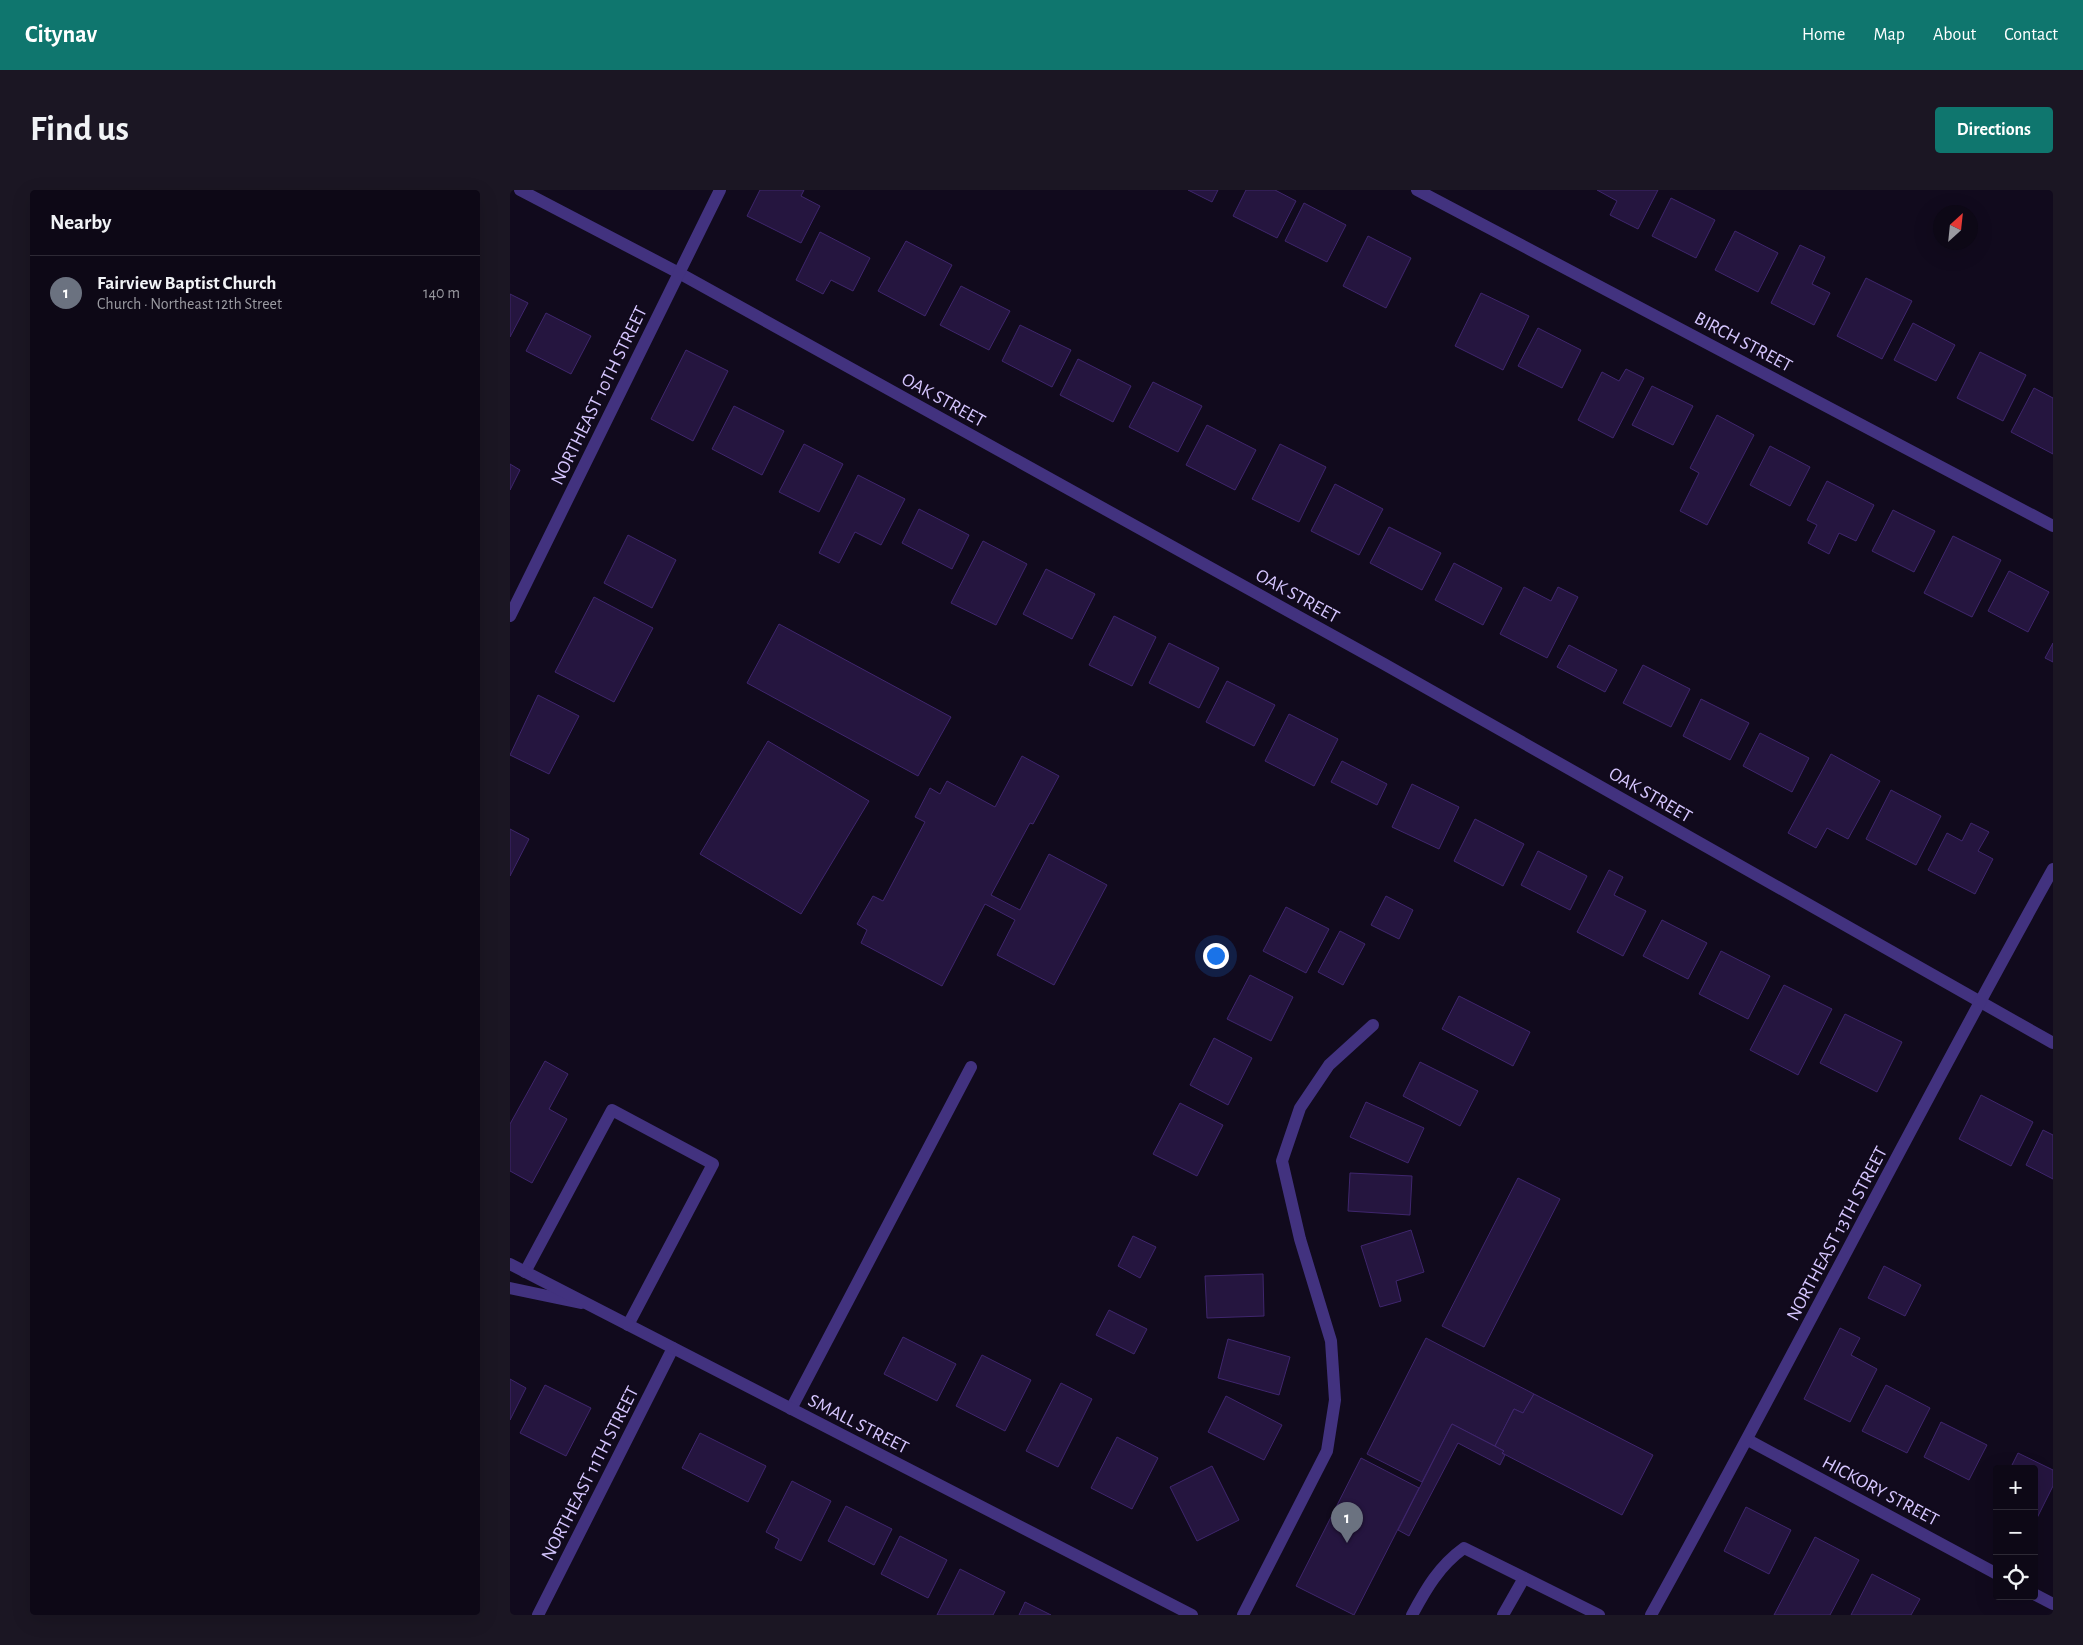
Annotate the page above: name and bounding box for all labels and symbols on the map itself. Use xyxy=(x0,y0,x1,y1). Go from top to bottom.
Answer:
north arrow xyxy=(1933,205,1978,250)
street label: NORTHEAST 10TH STREET xyxy=(548,303,651,488)
street label: BIRCH STREET xyxy=(1691,309,1795,376)
street label: OAK STREET xyxy=(898,370,988,431)
street label: OAK STREET xyxy=(1252,566,1342,627)
street label: OAK STREET xyxy=(1605,764,1695,827)
your location xyxy=(1203,943,1229,969)
street label: NORTHEAST 13TH STREET xyxy=(1783,1144,1891,1324)
street label: NORTHEAST 11TH STREET xyxy=(538,1383,643,1564)
street label: SMALL STREET xyxy=(805,1391,912,1458)
street label: HICKORY STREET xyxy=(1819,1453,1942,1530)
pin: 1 xyxy=(1331,1502,1363,1543)

